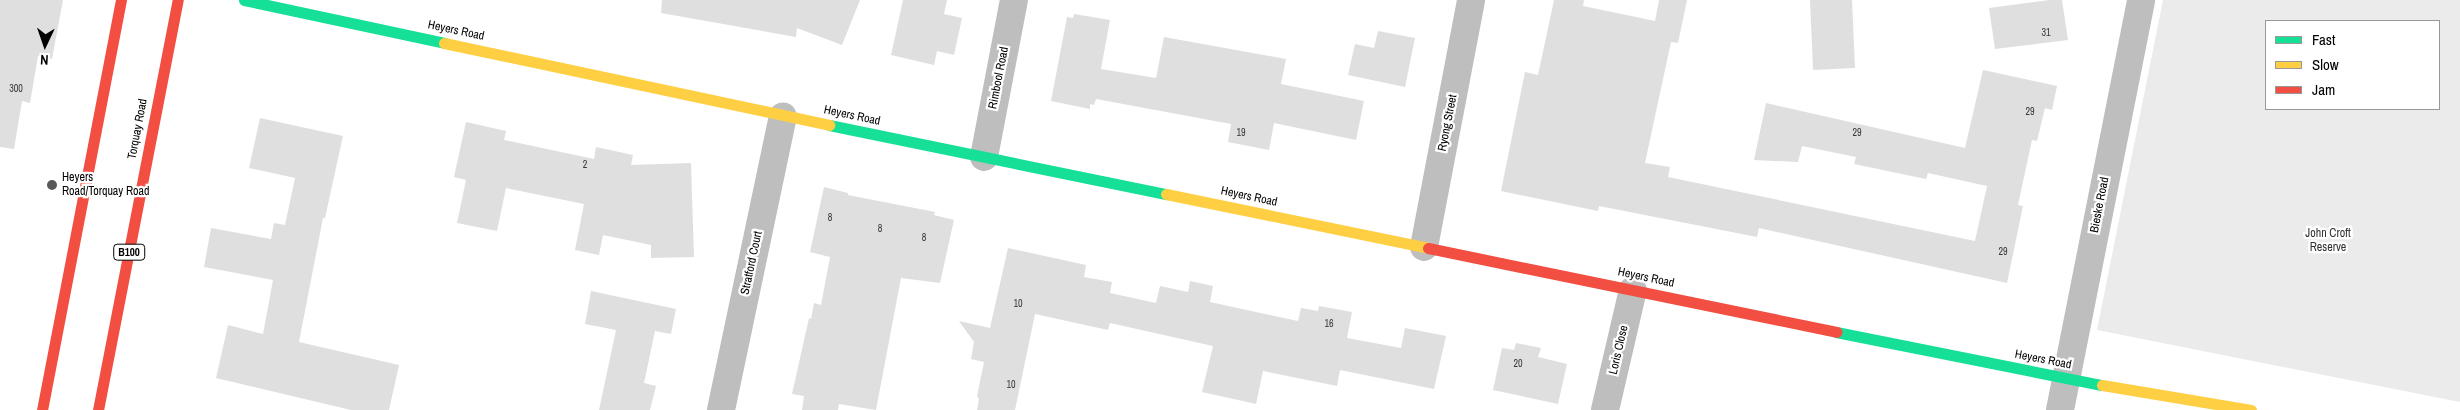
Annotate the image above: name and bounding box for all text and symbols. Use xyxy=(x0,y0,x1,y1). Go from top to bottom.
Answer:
street label: Heyers Road xyxy=(426,18,486,44)
north arrow xyxy=(20,20,70,70)
legend xyxy=(2265,20,2440,110)
house number: 31 xyxy=(2041,27,2051,39)
text: Fast xyxy=(2312,29,2335,50)
street label: Rimbool Road xyxy=(986,46,1012,110)
text: N xyxy=(40,51,49,69)
text: Slow xyxy=(2312,54,2339,75)
text: Jam xyxy=(2312,79,2335,100)
house number: 300 xyxy=(9,83,23,95)
street label: Ryong Street xyxy=(1435,93,1461,153)
street label: Torquay Road xyxy=(125,98,151,160)
street label: Heyers Road xyxy=(822,103,882,129)
house number: 29 xyxy=(2025,106,2035,118)
house number: 19 xyxy=(1236,127,1246,139)
house number: 29 xyxy=(1852,127,1862,139)
house number: 2 xyxy=(583,159,587,171)
place label: Heyers Road/Torquay Road xyxy=(62,171,150,199)
street label: Bieske Road xyxy=(2088,176,2112,234)
marker: Heyers Road/Torquay Road xyxy=(46,179,58,191)
street label: Heyers Road xyxy=(1219,184,1279,210)
house number: 8 xyxy=(828,212,832,224)
house number: 8 xyxy=(878,223,882,235)
park label: John Croft Reserve xyxy=(2305,227,2351,255)
street label: Stratford Court xyxy=(738,230,766,296)
house number: 8 xyxy=(922,232,926,244)
road number: B100 xyxy=(113,243,145,260)
house number: 29 xyxy=(1998,246,2008,258)
street label: Heyers Road xyxy=(1616,265,1676,291)
house number: 10 xyxy=(1013,298,1023,310)
house number: 16 xyxy=(1324,318,1334,330)
street label: Loris Close xyxy=(1606,324,1632,376)
street label: Heyers Road xyxy=(2013,347,2073,373)
house number: 20 xyxy=(1513,358,1523,370)
house number: 10 xyxy=(1006,379,1016,391)

